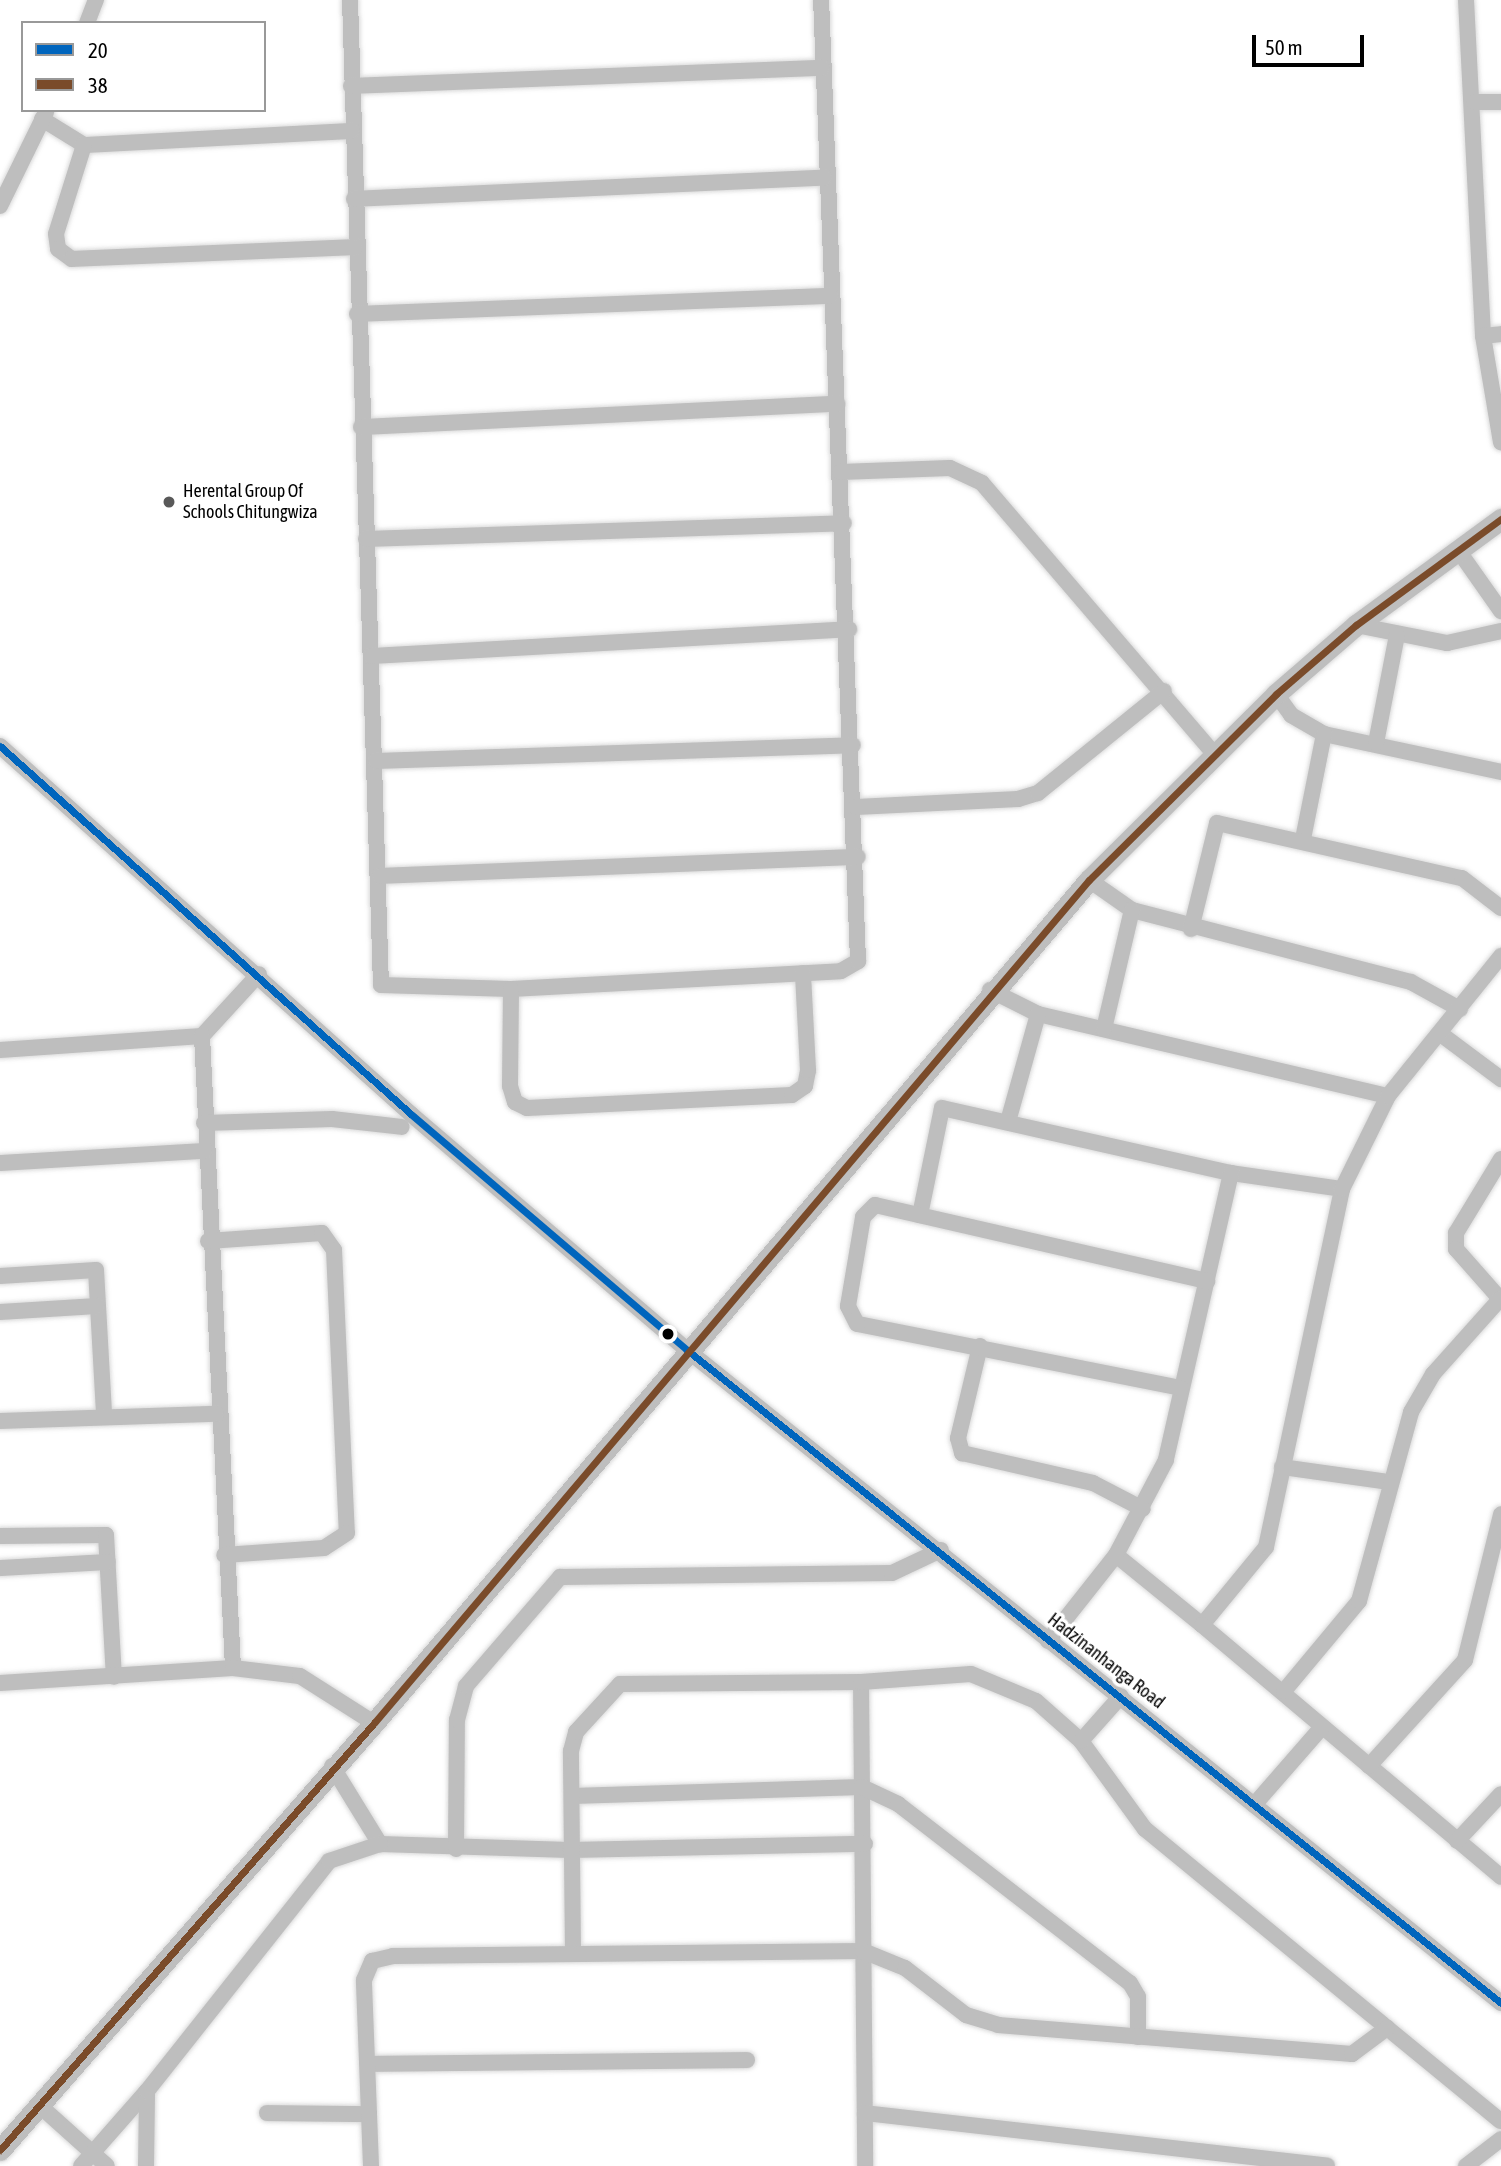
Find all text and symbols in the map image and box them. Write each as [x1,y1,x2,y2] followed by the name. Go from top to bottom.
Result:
[21,21,266,112] legend
[1256,21,1368,65] scale bar
[1265,35,1303,59] text: 50 m
[88,38,108,62] text: 20
[88,73,108,97] text: 38
[183,481,318,524] place label: Herental Group Of Schools Chitungwiza
[161,494,177,510] marker: Herental Group Of Schools Chitungwiza
[661,1327,675,1341] unlabelled marker
[1043,1609,1169,1713] street label: Hadzinanhanga Road

